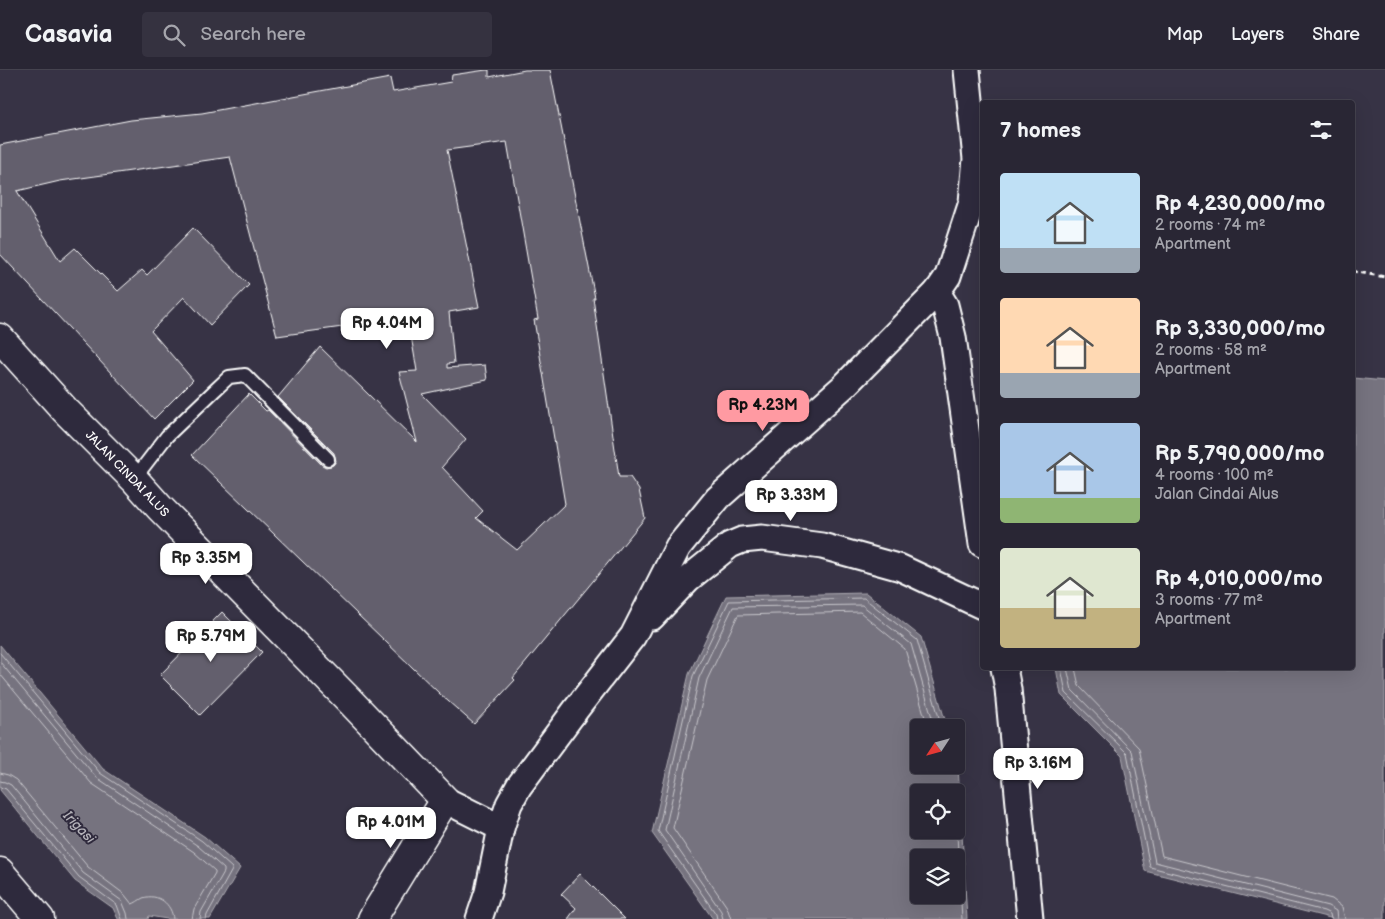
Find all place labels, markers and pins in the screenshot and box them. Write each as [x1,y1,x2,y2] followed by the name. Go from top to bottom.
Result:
[335,308,439,350] pin: Rp 4.04M
[711,390,815,432] pin: Rp 4.23M
[739,480,843,522] pin: Rp 3.33M
[154,542,258,585] pin: Rp 3.35M
[159,620,263,663] pin: Rp 5.79M
[986,748,1090,790] pin: Rp 3.16M
[339,806,443,849] pin: Rp 4.01M

